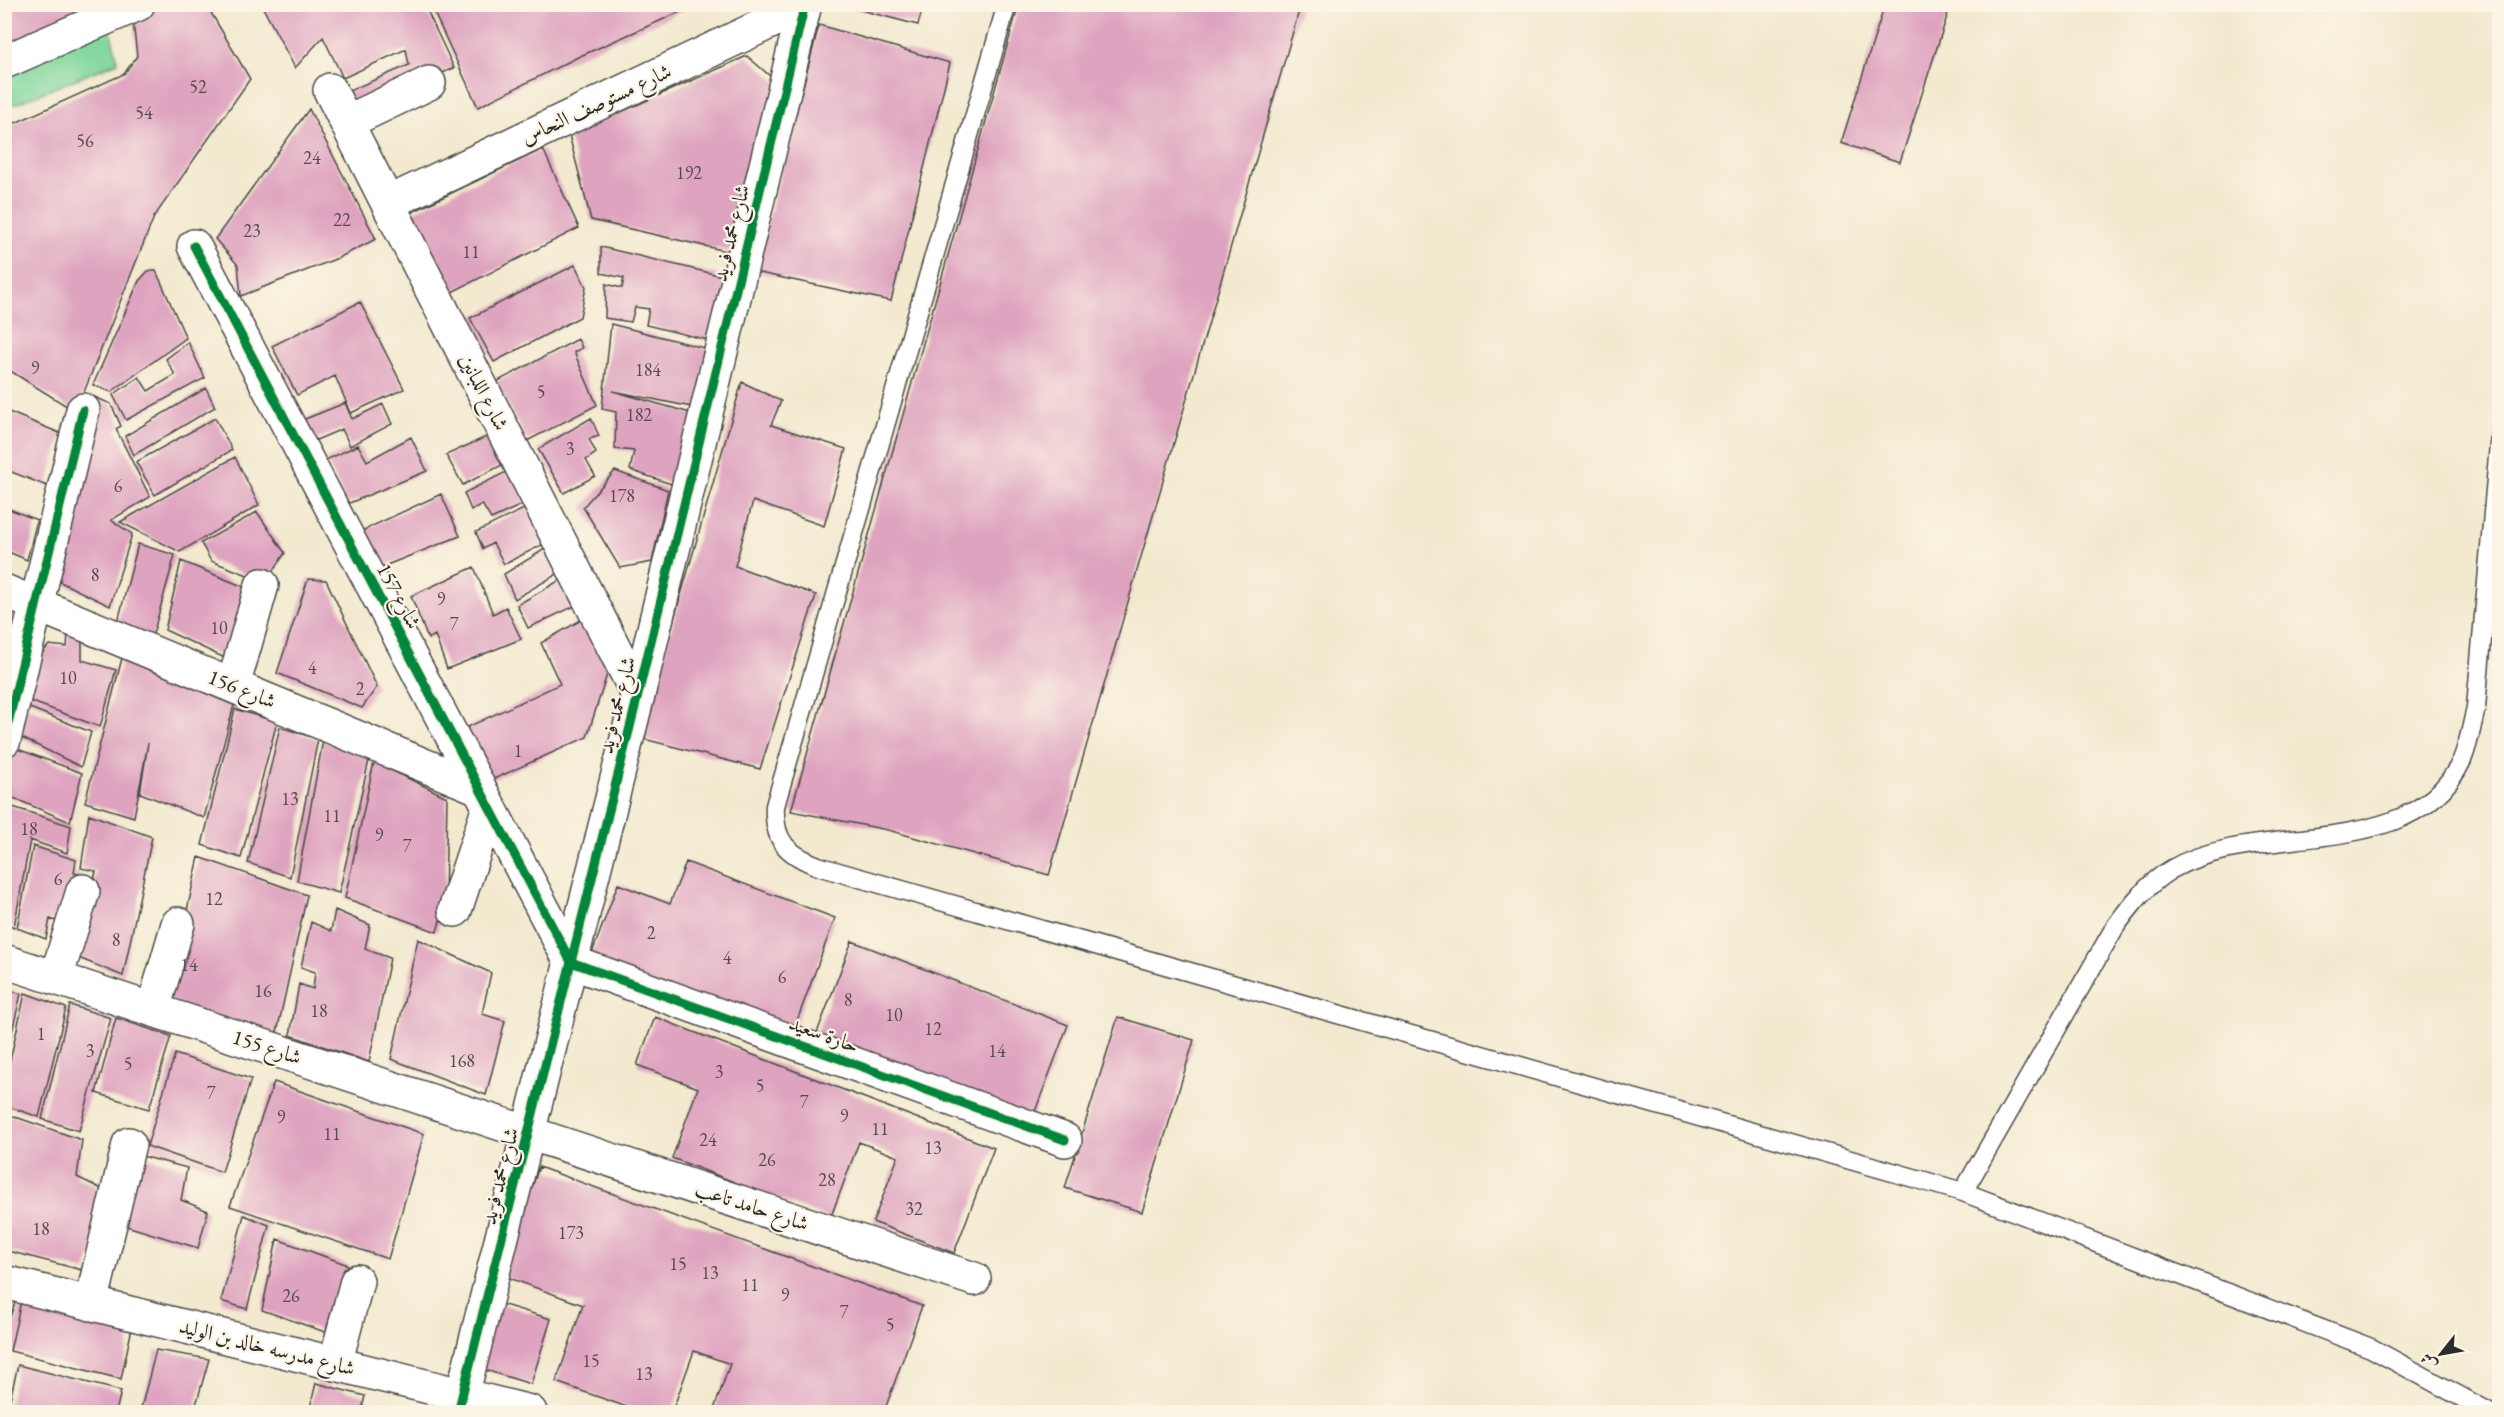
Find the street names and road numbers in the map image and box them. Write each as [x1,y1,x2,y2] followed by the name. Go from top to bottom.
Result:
[516,57,678,155] street label: شارع مستوصف النحاس
[705,182,760,285] street label: شارع محمد فريد
[449,349,515,437] street label: شارع اللبانين
[366,558,428,636] street label: شارع 157
[591,654,646,757] street label: شارع محمد فريد
[202,663,280,719] street label: شارع 156
[785,1008,863,1059] street label: حارة سعيد
[228,1023,305,1075] street label: شارع 155
[474,1125,529,1228] street label: شارع محمد فريد
[690,1174,812,1241] street label: شارع حامد تاعب
[175,1312,358,1386] street label: شارع مدرسه خالد بن الوليد

